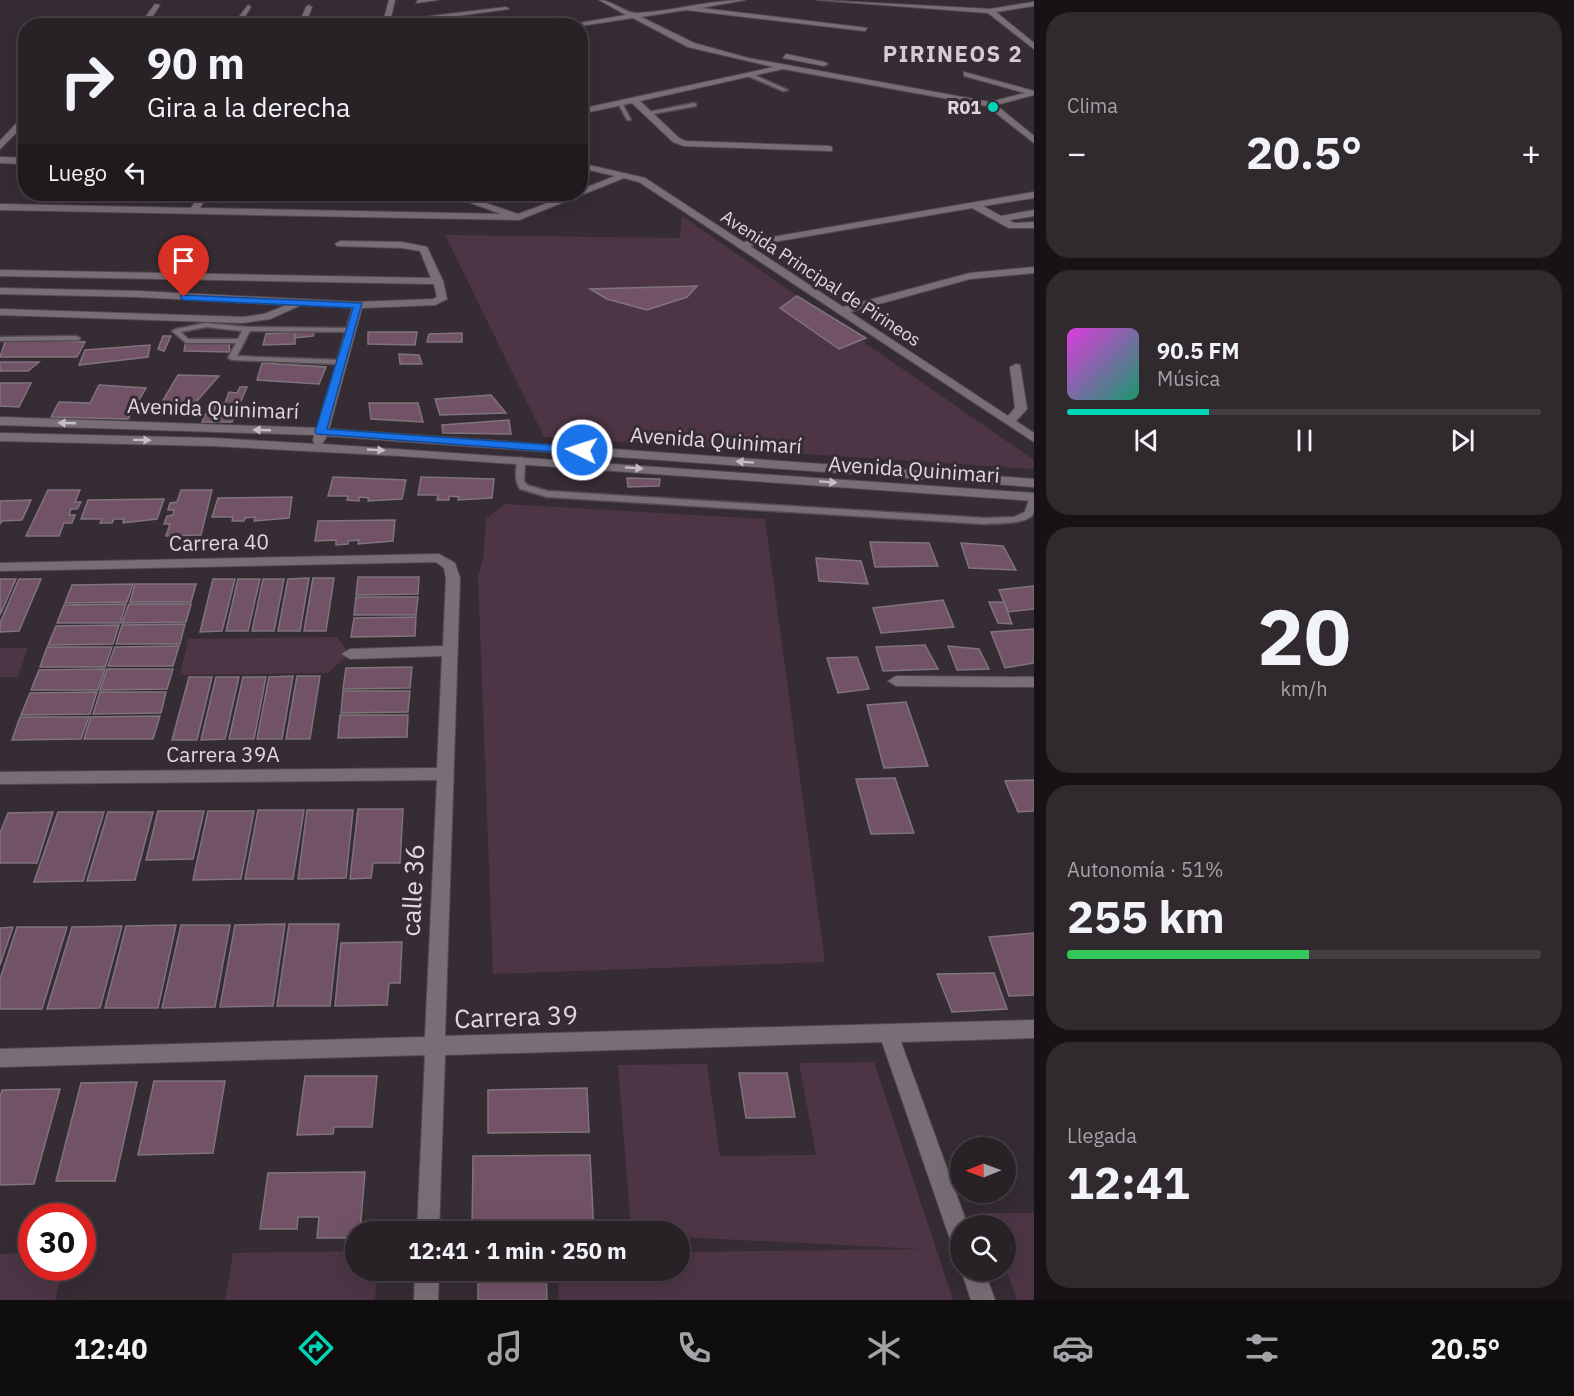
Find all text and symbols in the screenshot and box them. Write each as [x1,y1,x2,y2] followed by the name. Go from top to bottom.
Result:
[147,36,245,91] text: 90 m
[883,39,1023,68] district label: PIRINEOS 2
[48,42,126,120] icon: right
[147,89,350,124] text: Gira a la derecha
[1067,92,1118,119] text: Clima
[947,96,981,119] place label: R01
[986,100,1000,114] marker: R01
[1246,123,1362,181] text: 20.5°
[1067,131,1087,174] text: −
[1521,131,1541,174] text: +
[119,156,152,189] icon: left
[48,158,107,187] text: Luego
[717,205,925,351] street label: Avenida Principal de Pirineos
[158,235,209,297] pin
[167,244,200,277] icon: arrive
[1157,336,1240,365] text: 90.5 FM
[1157,365,1220,392] text: Música
[127,391,299,425] street label: Avenida Quinimarí
[58,418,77,428] one-way arrow
[550,418,614,482] position arrow
[629,420,803,460] street label: Avenida Quinimarí
[1130,424,1163,457] icon: previous
[1288,424,1321,457] icon: pause
[1446,424,1479,457] icon: next
[253,425,272,434] one-way arrow
[133,435,152,445] one-way arrow
[367,446,386,455] one-way arrow
[827,449,1001,489] street label: Avenida Quinimari
[736,457,755,467] one-way arrow
[624,464,643,473] one-way arrow
[819,478,838,487] one-way arrow
[169,527,269,557] street label: Carrera 40
[1257,585,1351,686] text: 20
[1280,675,1328,702] text: km/h
[166,740,280,768] street label: Carrera 39A
[393,843,431,937] street label: calle 36
[1067,856,1224,883] text: Autonomía · 51%
[1067,887,1225,945] text: 255 km
[453,997,579,1035] street label: Carrera 39
[1067,1122,1137,1149] text: Llegada
[950,1137,1016,1203] north arrow
[950,1137,1016,1281] map controls
[1067,1153,1190,1211] text: 12:41
[18,1203,96,1281] speed limit sign: 30
[950,1215,1016,1281] button: search
[408,1236,627,1265] text: 12:41 · 1 min · 250 m
[295,1327,337,1369] icon: directions
[484,1327,526,1369] icon: music
[673,1327,715,1369] icon: phone
[863,1327,905,1369] icon: climate
[1052,1327,1094,1369] icon: car
[1241,1327,1283,1369] icon: filters
[74,1331,147,1366] text: 12:40
[1431,1331,1500,1366] text: 20.5°

